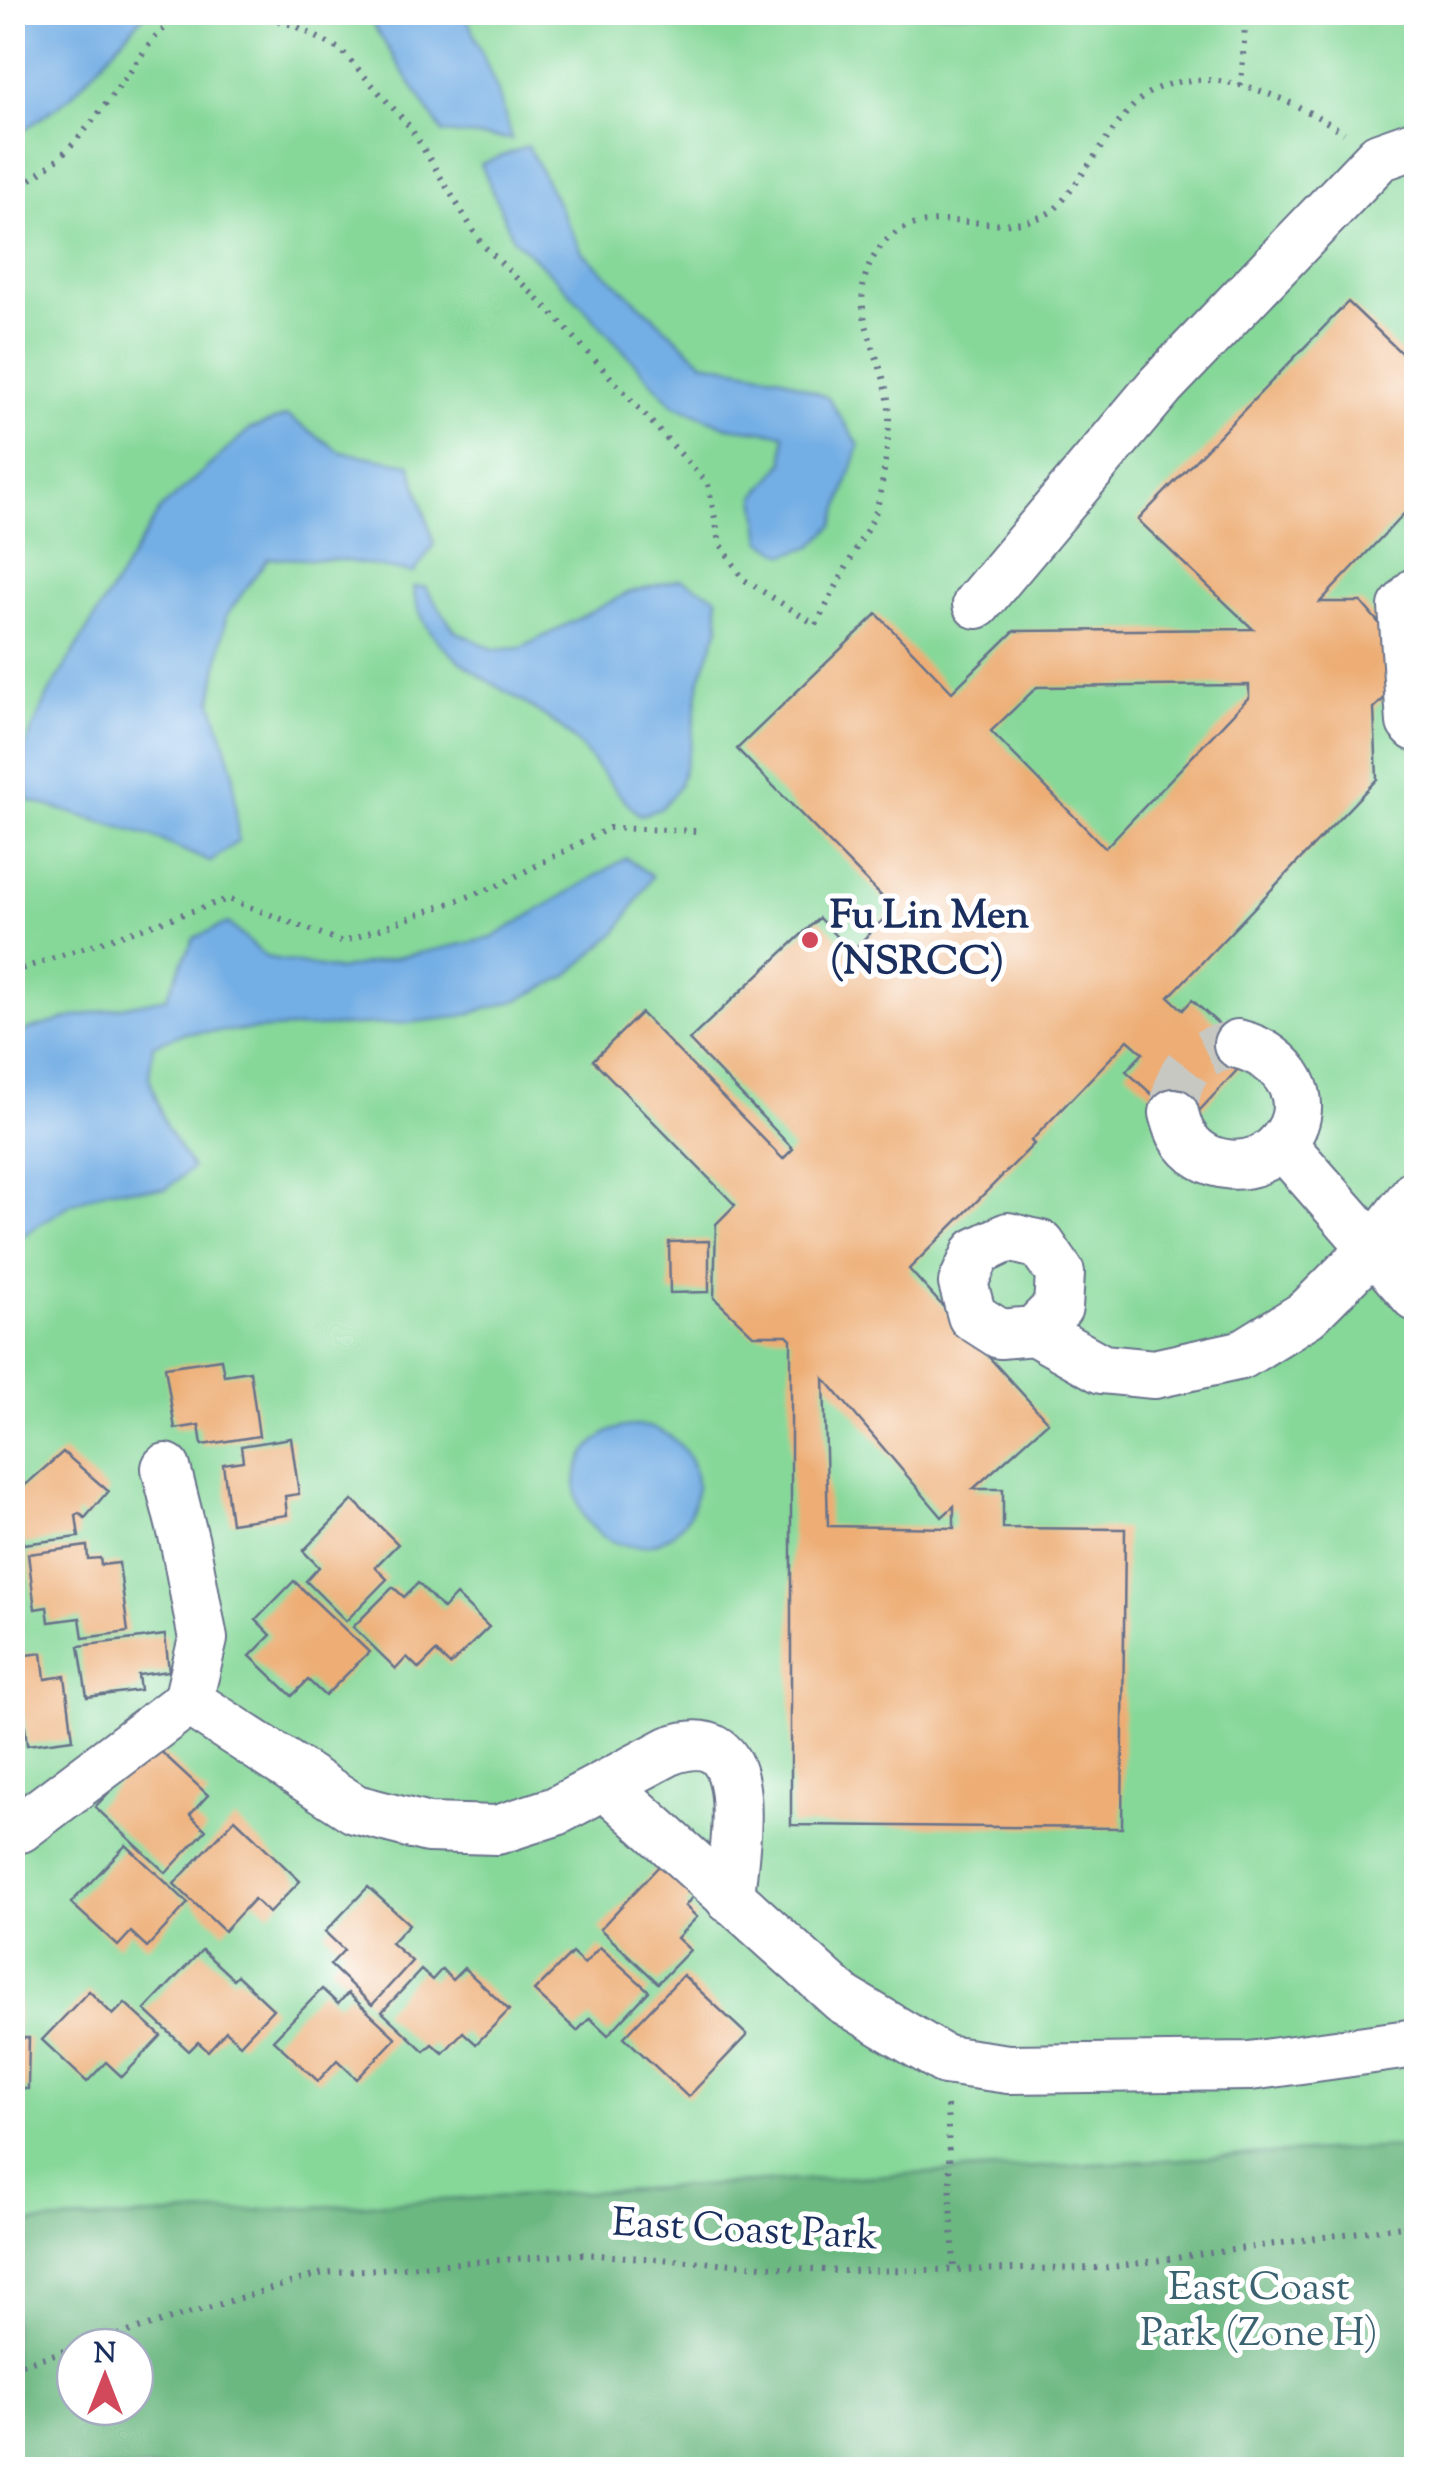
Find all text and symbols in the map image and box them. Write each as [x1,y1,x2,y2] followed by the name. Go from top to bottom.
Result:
[830,889,1030,992] place label: Fu Lin Men (NSRCC)
[799,929,821,951] marker: Fu Lin Men (NSRCC)
[611,2197,880,2267] street label: East Coast Park
[1140,2261,1378,2364] park label: East Coast Park (Zone H)
[55,2327,155,2427] north arrow
[94,2335,116,2375] text: N

